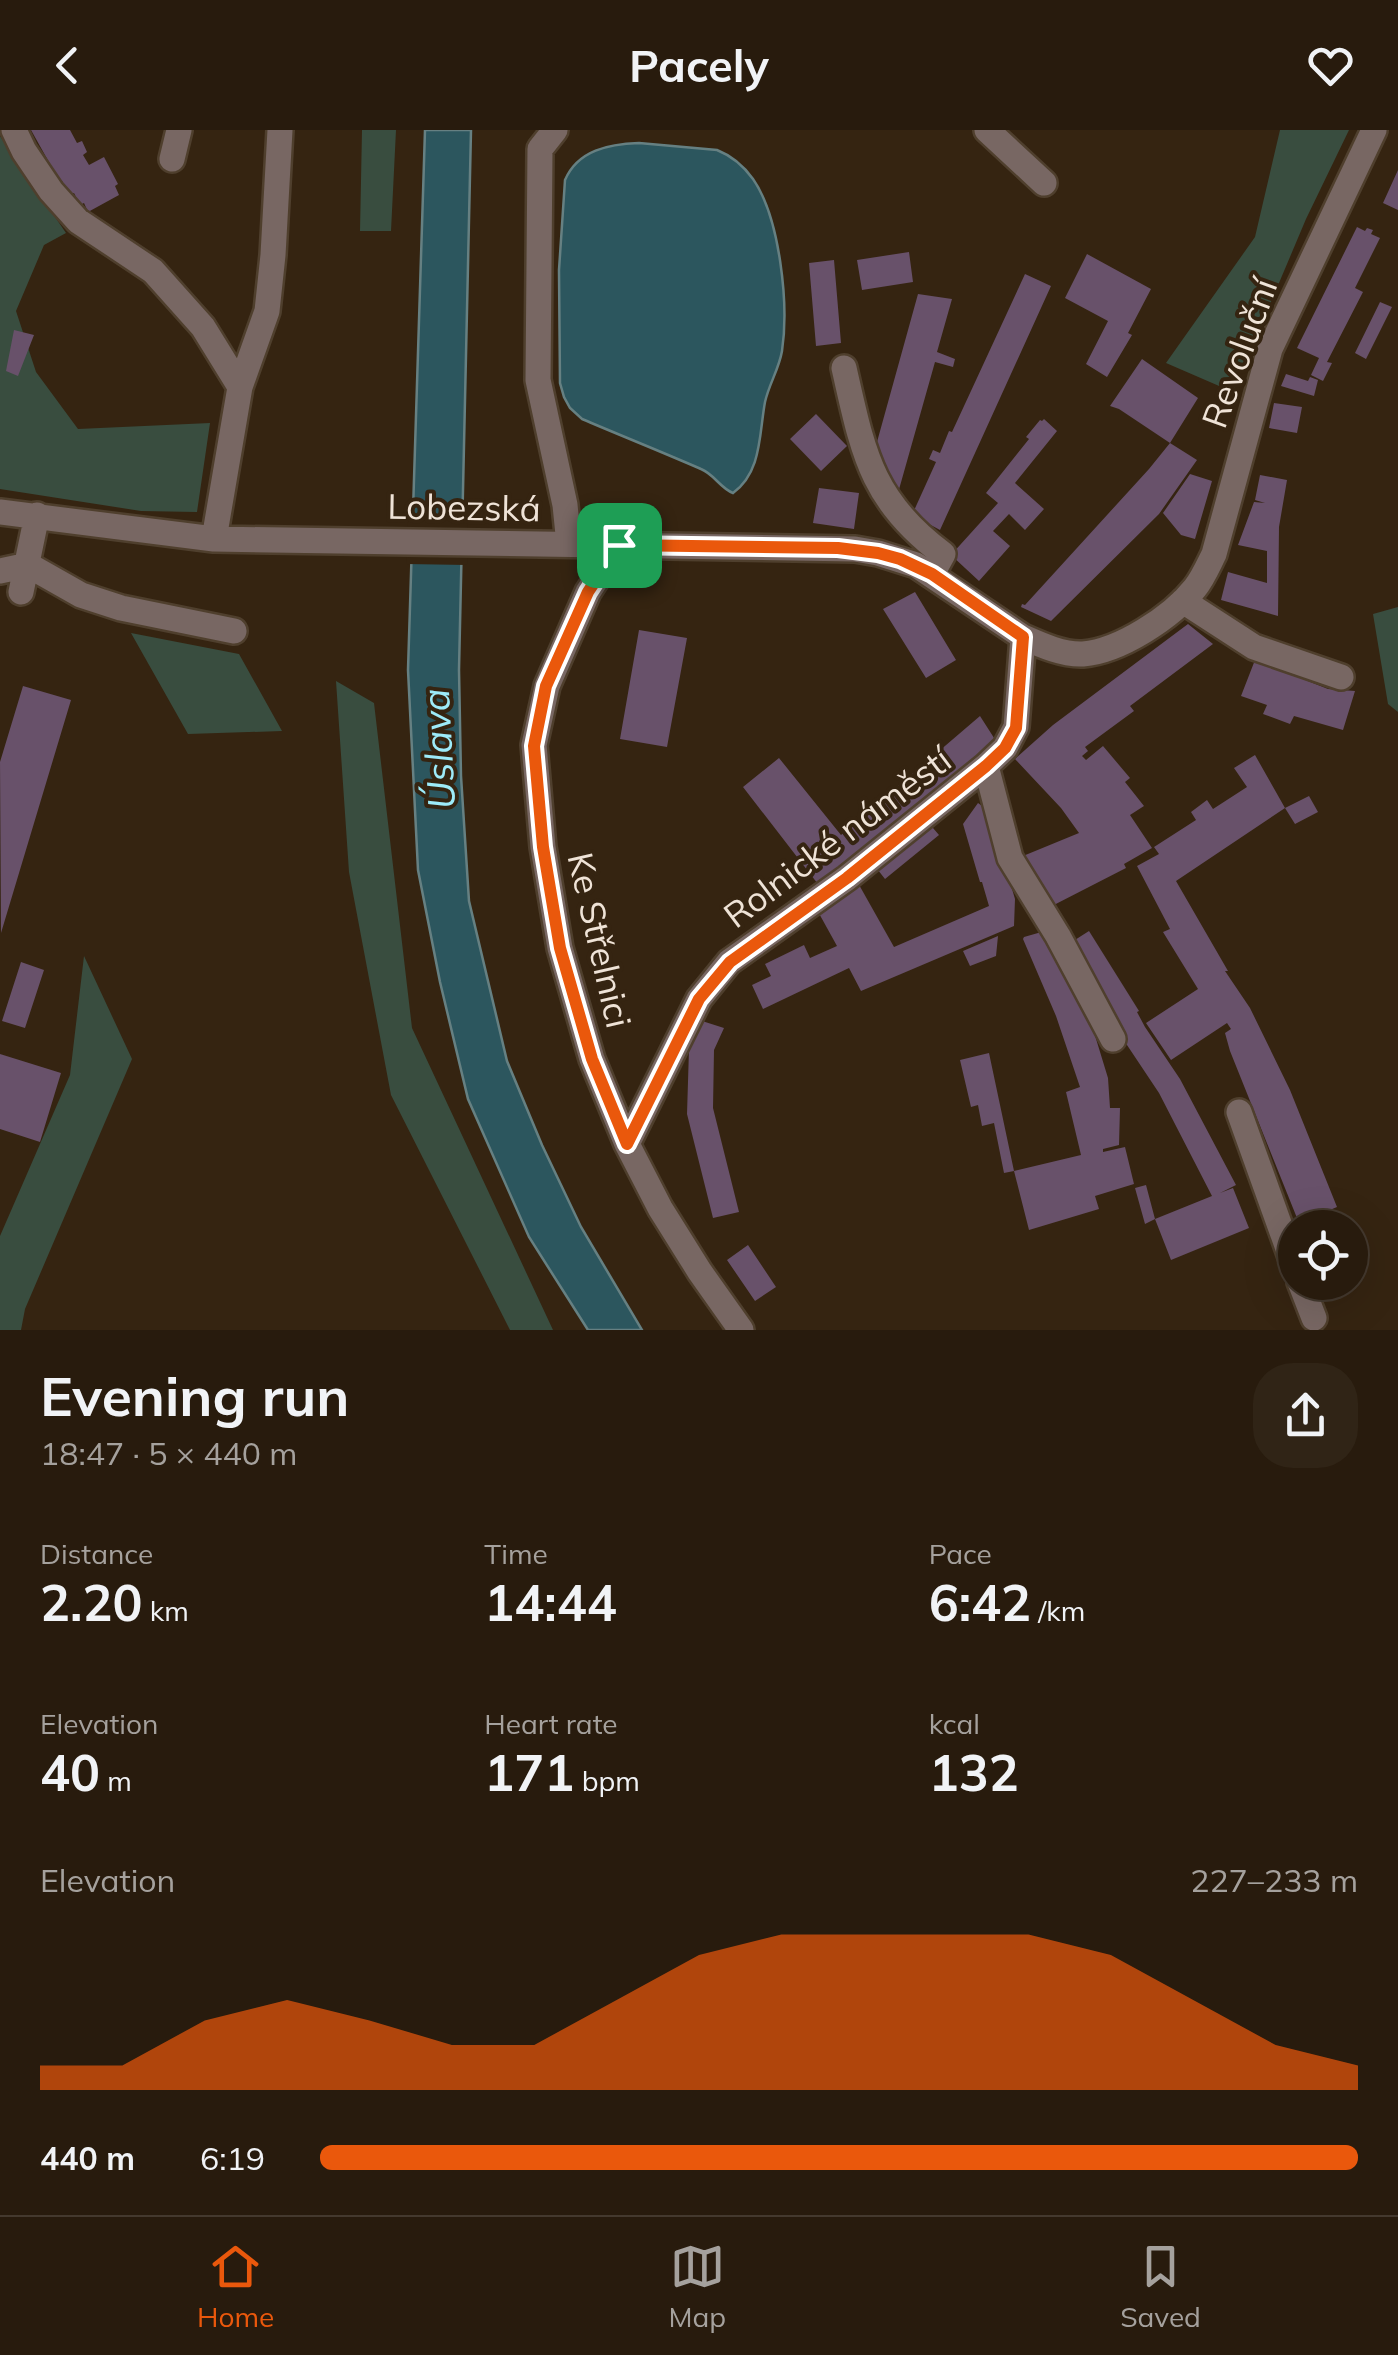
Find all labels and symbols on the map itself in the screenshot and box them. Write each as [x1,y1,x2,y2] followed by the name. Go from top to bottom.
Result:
[1192,271,1287,434] street label: Revoluční
[387,484,541,530] street label: Lobezská
[577,503,662,588] pin
[411,687,465,811] water label: Úslava
[715,736,961,937] street label: Rolnické náměstí
[559,848,641,1032] street label: Ke Střelnici

